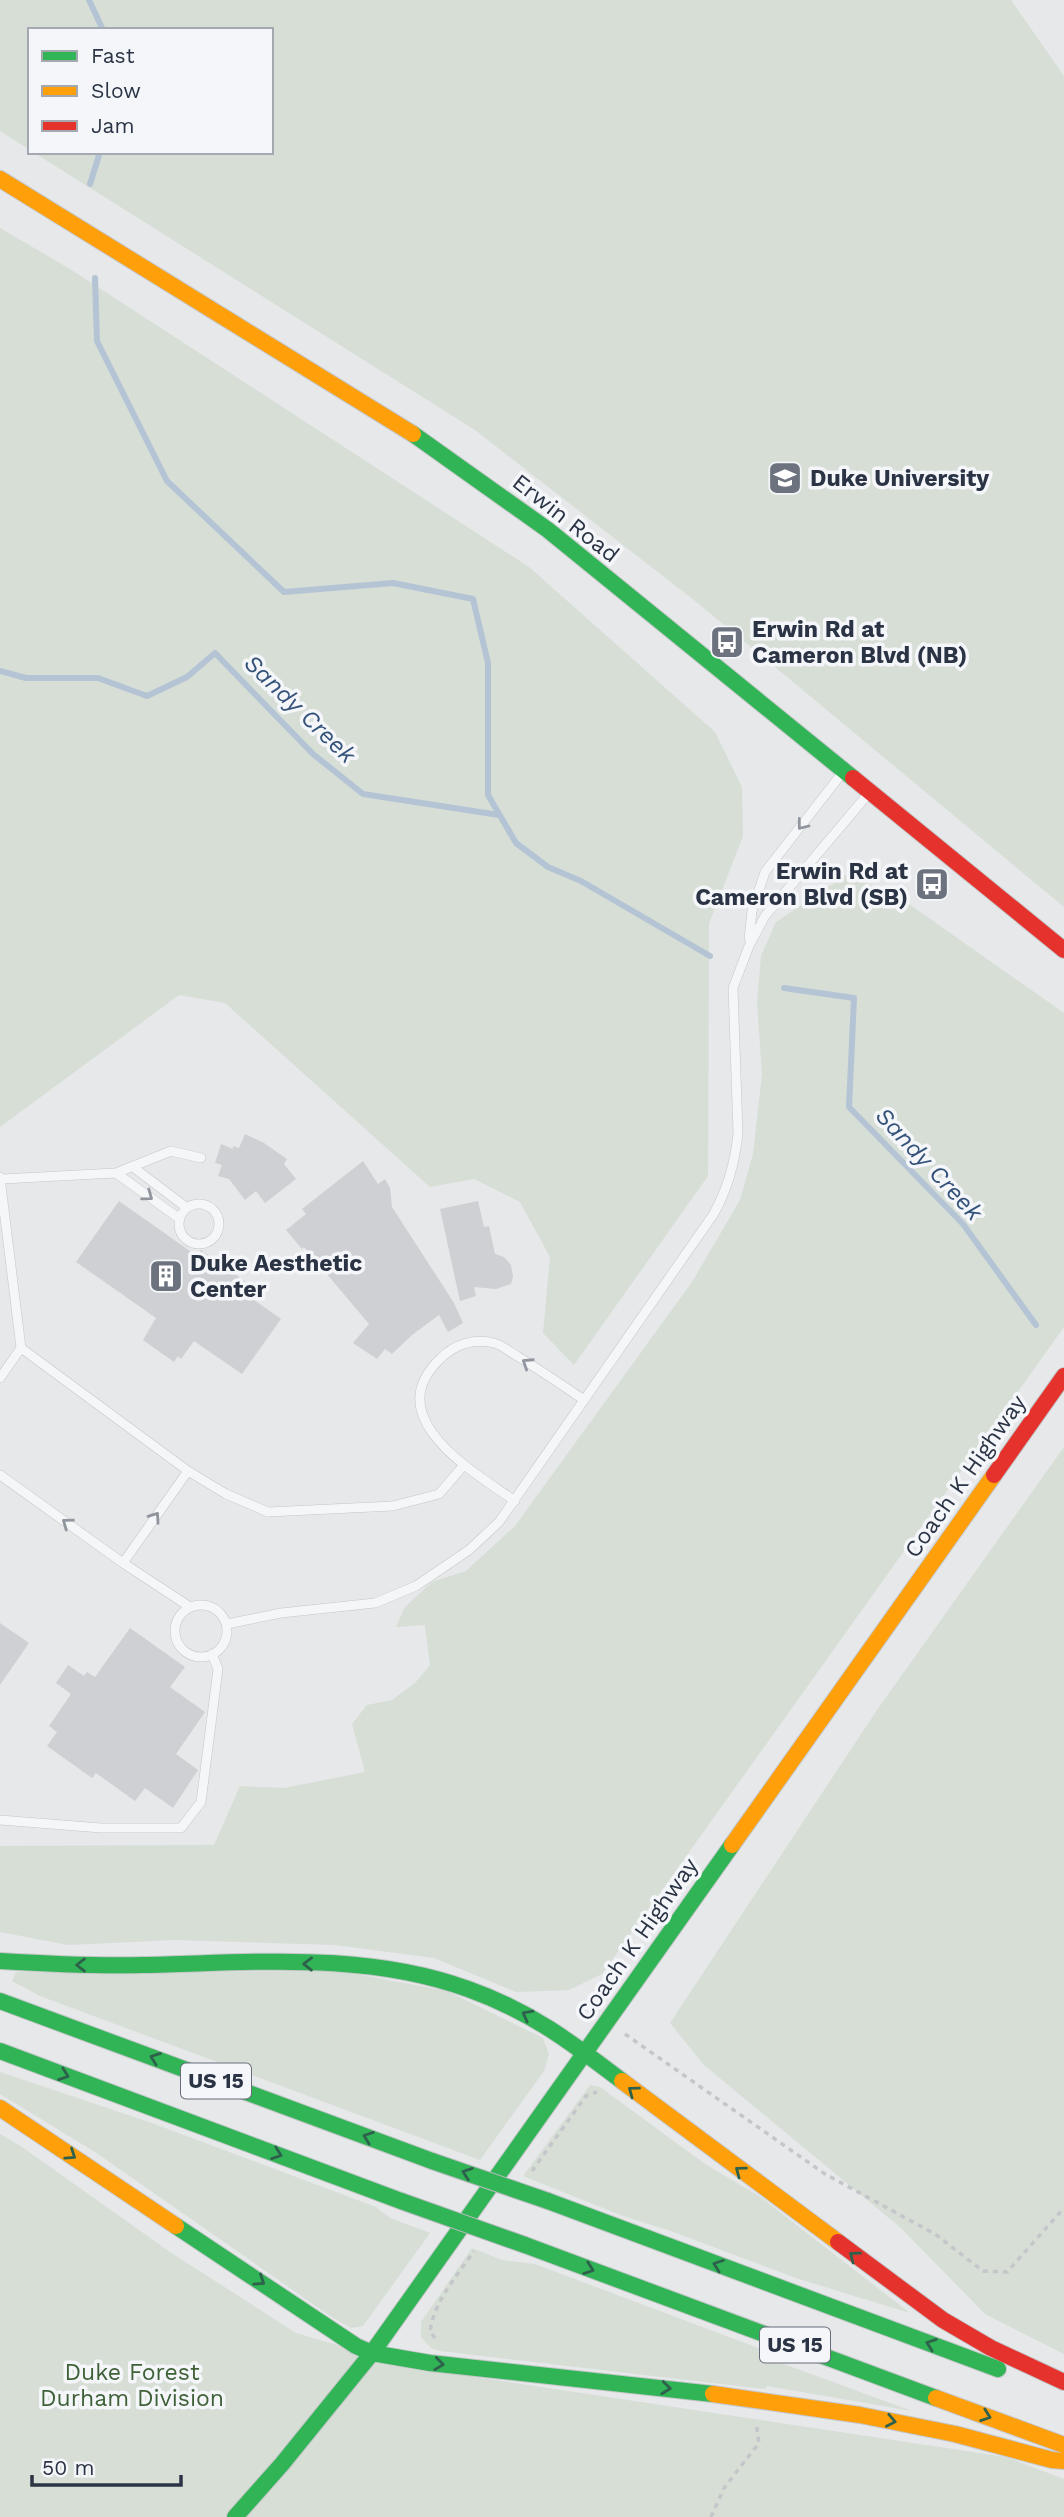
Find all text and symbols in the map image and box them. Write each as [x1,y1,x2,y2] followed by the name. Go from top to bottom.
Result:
[28,28,273,154] legend
[91,43,135,68] text: Fast
[91,78,141,103] text: Slow
[91,113,134,138] text: Jam
[766,459,804,497] school or university icon: Duke University
[810,465,989,492] place label: Duke University
[507,468,624,568] street label: Erwin Road
[752,616,967,669] place label: Erwin Rd at Cameron Blvd (NB)
[708,623,746,661] bus stop icon: Erwin Rd at Cameron Blvd (NB)
[238,649,362,770] water label: Sandy Creek
[798,817,811,830] one-way arrow
[695,858,908,911] place label: Erwin Rd at Cameron Blvd (SB)
[913,865,951,903] bus stop icon: Erwin Rd at Cameron Blvd (SB)
[870,1102,989,1227] water label: Sandy Creek
[140,1188,153,1200] one-way arrow
[190,1250,362,1303] place label: Duke Aesthetic Center
[147,1257,185,1295] building icon: Duke Aesthetic Center
[522,1358,535,1371] one-way arrow
[899,1390,1032,1563] street label: Coach K Highway
[147,1512,159,1525] one-way arrow
[62,1519,75,1531] one-way arrow
[571,1853,704,2026] street label: Coach K Highway
[302,1956,313,1972] one-way arrow
[75,1957,85,1973] one-way arrow
[522,2010,535,2023] one-way arrow
[150,2052,162,2066] one-way arrow
[181,2064,251,2098] road number: US 15
[57,2067,69,2081] one-way arrow
[629,2086,641,2099] one-way arrow
[363,2131,375,2145] one-way arrow
[271,2146,283,2160] one-way arrow
[63,2147,76,2160] one-way arrow
[461,2167,473,2181] one-way arrow
[735,2167,748,2179] one-way arrow
[850,2252,862,2264] one-way arrow
[712,2259,724,2273] one-way arrow
[583,2261,595,2275] one-way arrow
[252,2273,265,2286] one-way arrow
[760,2328,830,2362] road number: US 15
[926,2338,938,2352] one-way arrow
[434,2356,445,2371] one-way arrow
[40,2359,224,2412] park label: Duke Forest Durham Division
[660,2381,671,2396] one-way arrow
[980,2408,992,2422] one-way arrow
[885,2412,897,2427] one-way arrow
[32,2444,180,2488] scale bar
[42,2455,94,2480] text: 50 m

